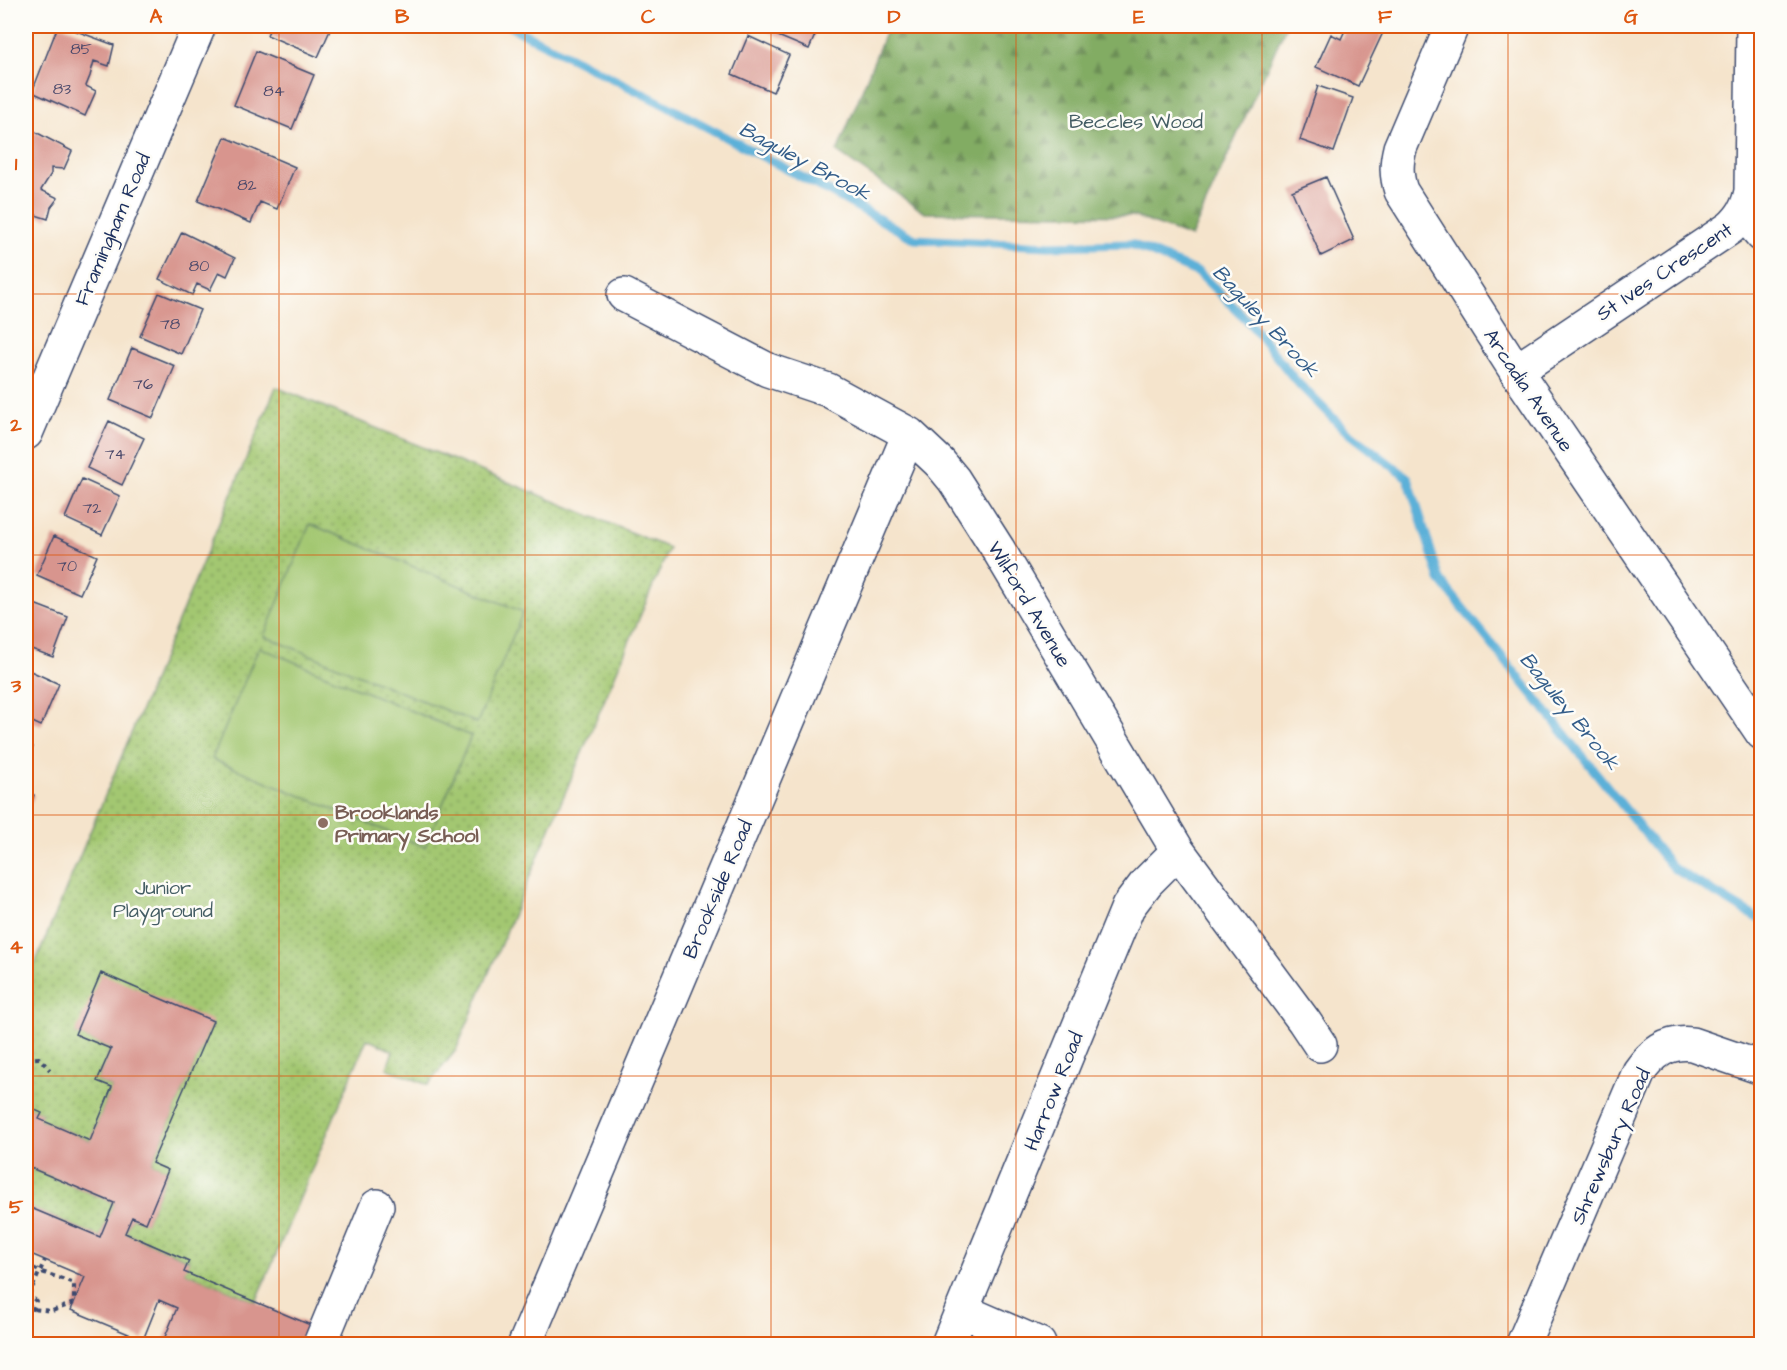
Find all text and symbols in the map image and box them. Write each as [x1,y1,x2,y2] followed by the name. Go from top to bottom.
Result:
[150,3,163,31] text: A
[395,3,410,31] text: B
[641,3,656,31] text: C
[888,3,901,31] text: D
[1133,3,1145,31] text: E
[1378,3,1393,31] text: F
[1624,3,1638,31] text: G
[70,38,93,60] house number: 85
[53,78,71,100] house number: 83
[263,80,285,102] house number: 84
[1069,108,1203,136] park label: Beccles Wood
[734,115,876,210] water label: Baguley Brook
[68,149,159,311] street label: Framingham Road
[15,150,18,178] text: 1
[237,174,257,196] house number: 82
[1591,216,1738,328] street label: St Ives Crescent
[189,255,209,277] house number: 80
[1205,259,1326,386] water label: Baguley Brook
[160,313,180,335] house number: 78
[1477,323,1580,458] street label: Arcadia Avenue
[133,373,153,395] house number: 76
[9,411,22,439] text: 2
[105,443,125,465] house number: 74
[83,497,102,519] house number: 72
[980,536,1078,673] street label: Wilford Avenue
[57,555,77,577] house number: 70
[1512,646,1627,778] water label: Baguley Brook
[10,672,22,700] text: 3
[335,799,479,851] place label: Brooklands Primary School
[316,816,330,830] marker: Brooklands Primary School
[676,816,760,963] street label: Brookside Road
[113,874,213,926] park label: Junior Playground
[9,933,23,961] text: 4
[1017,1028,1090,1155] street label: Harrow Road
[1564,1064,1659,1229] street label: Shrewsbury Road
[9,1193,24,1221] text: 5

